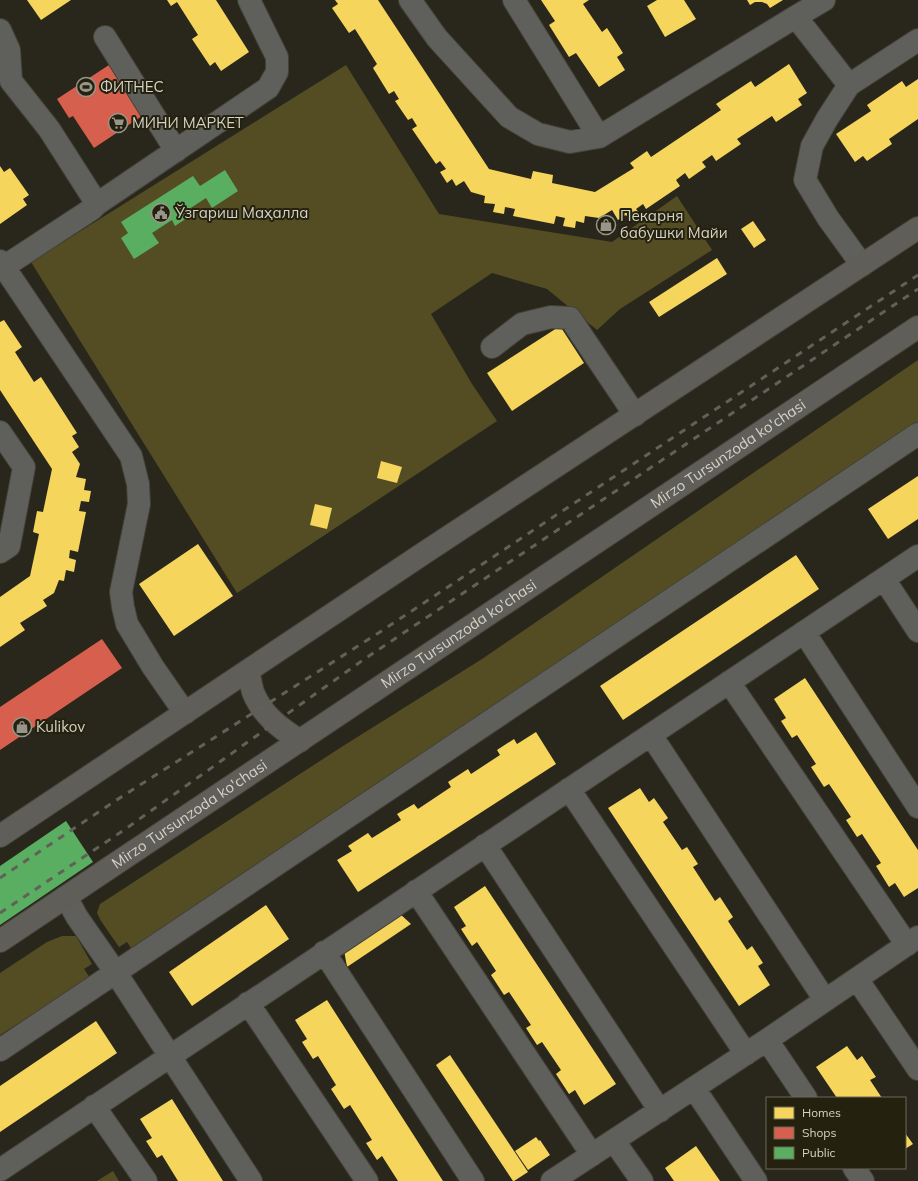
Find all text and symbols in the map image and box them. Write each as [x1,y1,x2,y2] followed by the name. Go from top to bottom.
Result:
[75,76,97,98] sports icon: ФИТНЕС
[100,77,164,96] place label: ФИТНЕС
[107,112,129,134] supermarket icon: МИНИ МАРКЕТ
[132,113,244,132] place label: МИНИ МАРКЕТ
[150,202,172,224] public building icon: Ўзгариш Маҳалла
[174,203,309,222] place label: Ўзгариш Маҳалла
[620,206,728,242] place label: Пекарня бабушки Майи
[595,214,617,236] shop icon: Пекарня бабушки Майи
[647,395,809,512] street label: Mirzo Tursunzoda ko'chasi
[377,575,540,692] street label: Mirzo Tursunzoda ko'chasi
[11,716,33,738] shop icon: Kulikov
[36,717,85,736] place label: Kulikov
[108,755,271,873] street label: Mirzo Tursunzoda ko'chasi
[766,1097,906,1169] legend
[802,1105,841,1120] text: Homes
[802,1125,837,1140] text: Shops
[802,1145,836,1160] text: Public

